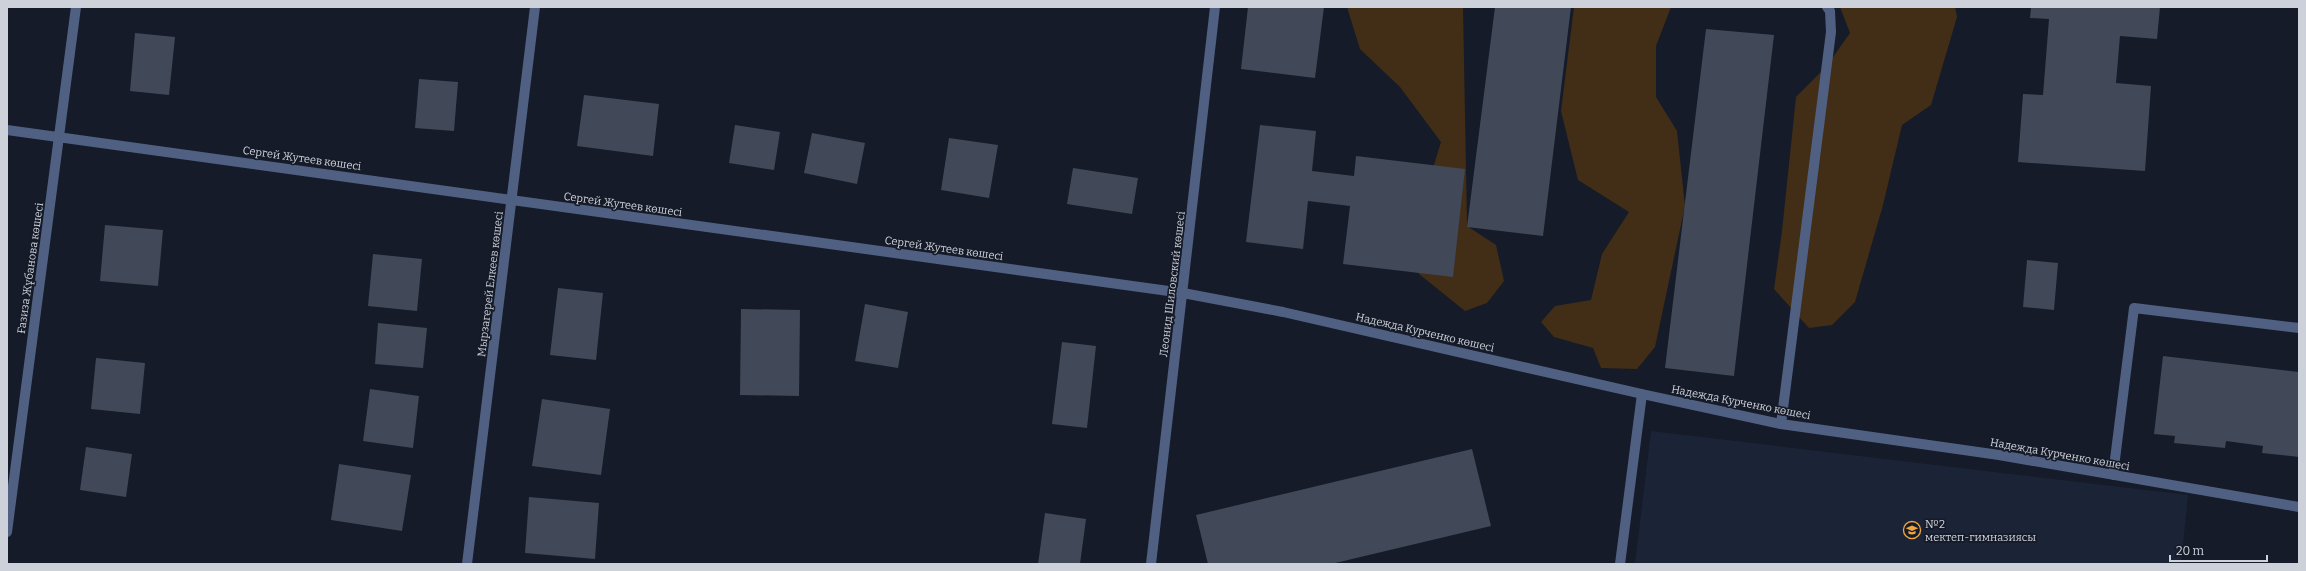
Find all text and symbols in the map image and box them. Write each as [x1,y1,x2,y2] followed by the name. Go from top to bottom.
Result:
[242,144,363,173] street label: Сергей Жутеев көшесі
[563,190,684,219] street label: Сергей Жутеев көшесі
[15,201,46,334] street label: Ғазиза Жұбанова көшесі
[475,210,506,358] street label: Мырзагерей Елкеев көшесі
[1157,210,1188,358] street label: Леонид Шиловский көшесі
[884,234,1005,263] street label: Сергей Жутеев көшесі
[1354,310,1496,355] street label: Надежда Курченко көшесі
[1670,383,1812,423] street label: Надежда Курченко көшесі
[1989,436,2132,473] street label: Надежда Курченко көшесі
[1925,518,2036,544] place label: №2 мектеп-гимназиясы
[1902,520,1922,540] school or university icon: №2 мектеп-гимназиясы
[2170,537,2267,563] scale bar
[2176,544,2205,558] text: 20 m

